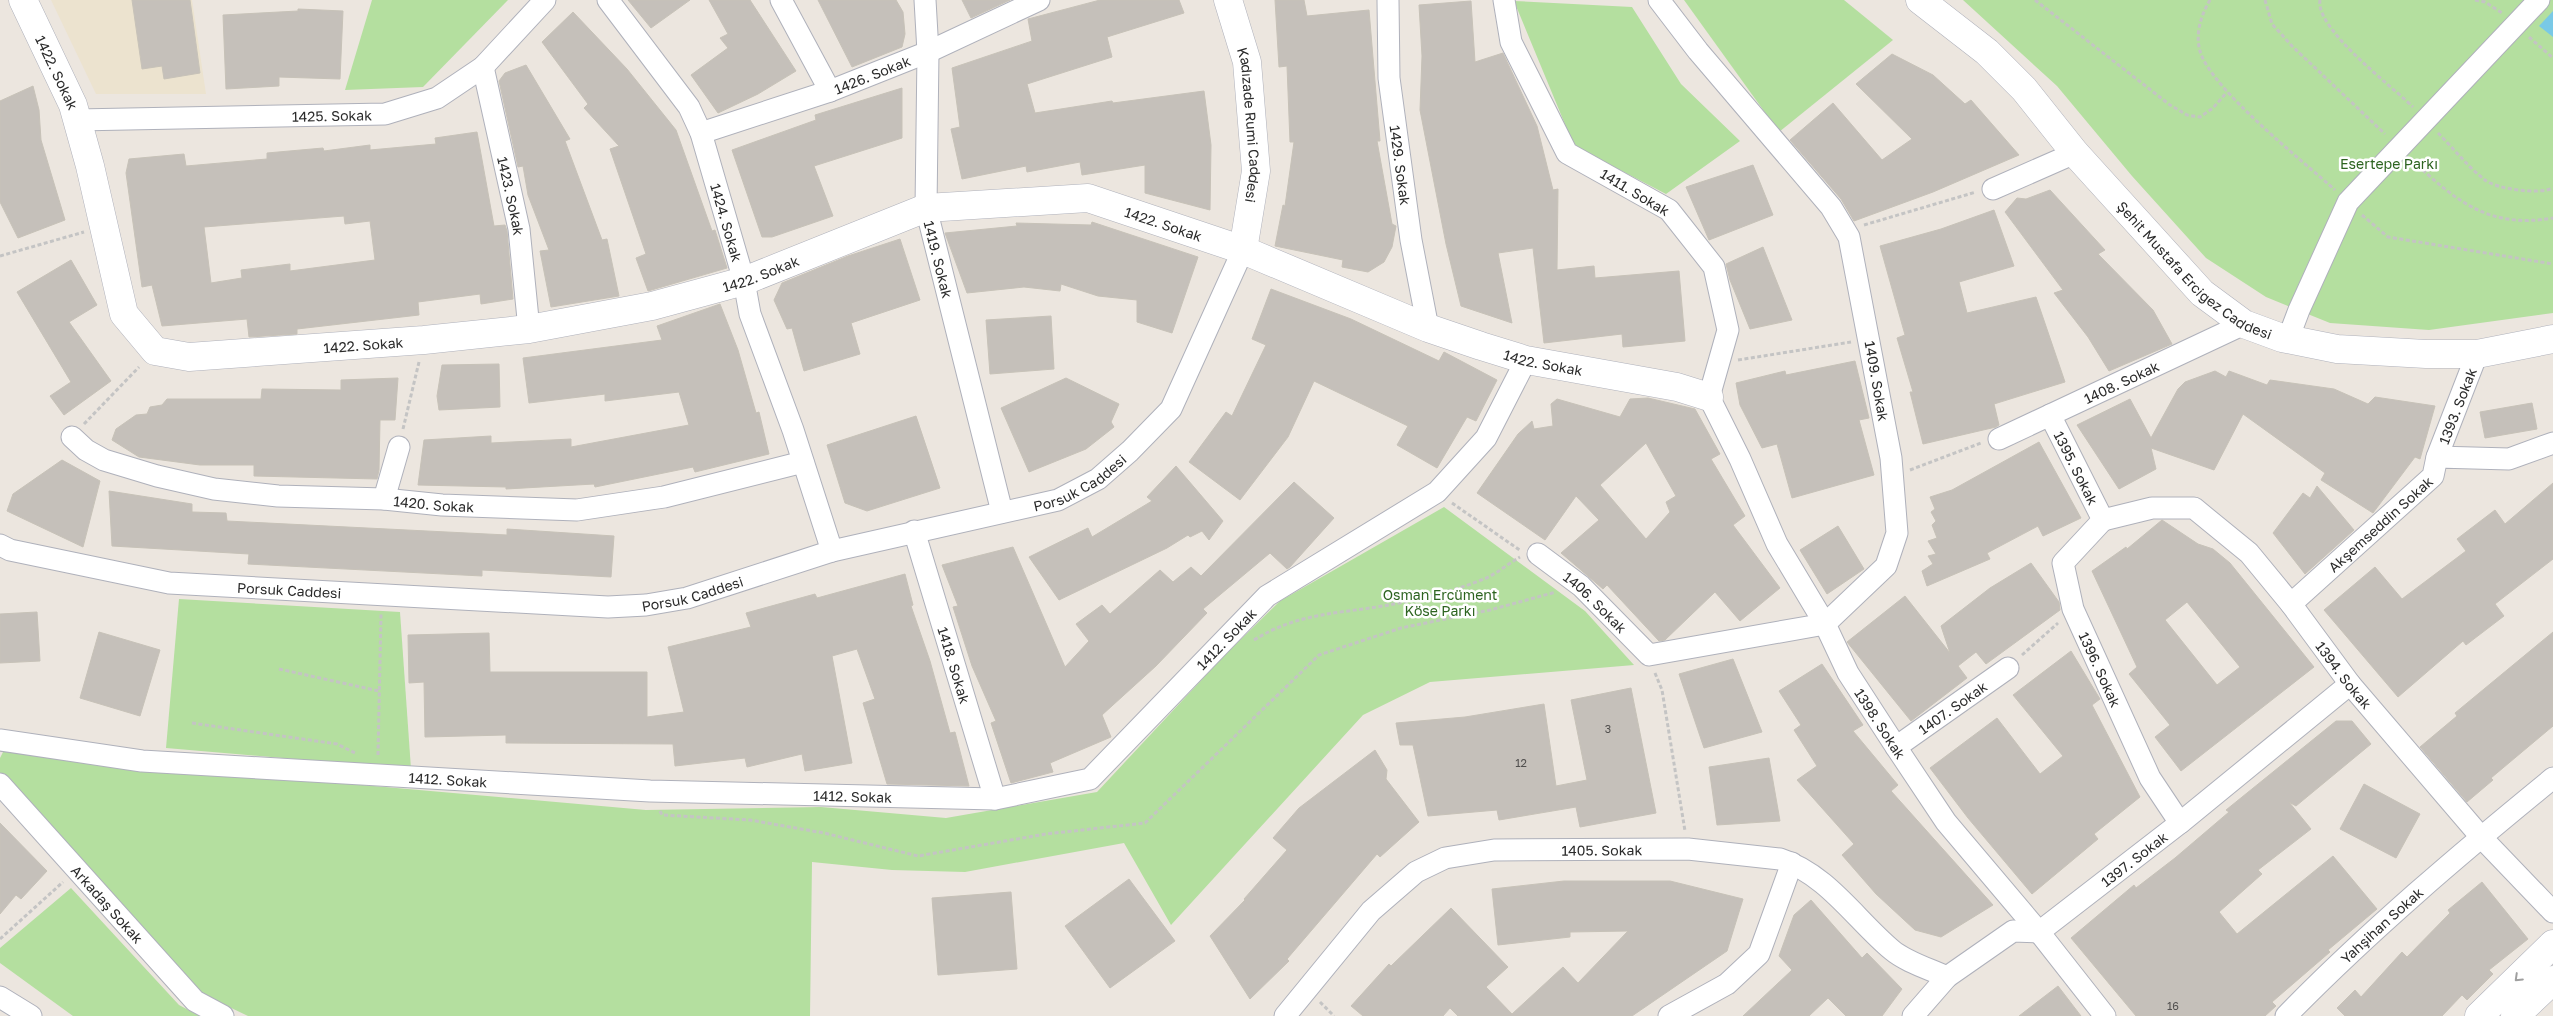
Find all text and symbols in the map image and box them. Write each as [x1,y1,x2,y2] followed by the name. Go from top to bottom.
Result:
[32,32,82,112] street label: 1422. Sokak
[1234,45,1265,204] street label: Kadızade Rumi Caddesi
[832,51,913,97] street label: 1426. Sokak
[292,106,372,124] street label: 1425. Sokak
[1387,124,1415,206] street label: 1429. Sokak
[495,155,528,236] street label: 1423. Sokak
[2340,155,2438,172] park label: Esertepe Parkı
[1597,165,1673,219] street label: 1411. Sokak
[708,181,746,264] street label: 1424. Sokak
[2114,197,2274,342] street label: Şehit Mustafa Ercigez Caddesi
[1123,203,1204,244] street label: 1422. Sokak
[921,219,957,300] street label: 1419. Sokak
[720,251,801,295] street label: 1422. Sokak
[323,333,404,356] street label: 1422. Sokak
[1862,340,1892,423] street label: 1409. Sokak
[1502,345,1584,378] street label: 1422. Sokak
[2081,357,2162,407] street label: 1408. Sokak
[2434,365,2479,446] street label: 1393. Sokak
[2051,428,2102,507] street label: 1395. Sokak
[1032,450,1129,514] street label: Porsuk Caddesi
[2324,472,2436,575] street label: Akşemseddin Sokak
[393,492,475,515] street label: 1420. Sokak
[1561,568,1631,636] street label: 1406. Sokak
[640,572,745,614] street label: Porsuk Caddesi
[237,578,342,601] street label: Porsuk Caddesi
[1383,586,1497,619] park label: Osman Ercüment Köse Parkı
[1192,604,1259,673] street label: 1412. Sokak
[935,625,974,706] street label: 1418. Sokak
[2076,629,2125,710] street label: 1396. Sokak
[2313,638,2376,712] street label: 1394. Sokak
[1915,677,1990,737] street label: 1407. Sokak
[1852,685,1910,762] street label: 1398. Sokak
[1605,722,1611,735] house number: 3
[1515,756,1527,769] house number: 12
[408,768,488,790] street label: 1412. Sokak
[813,786,892,805] street label: 1412. Sokak
[2097,828,2171,890] street label: 1397. Sokak
[1561,841,1642,858] street label: 1405. Sokak
[68,861,147,946] street label: Arkadaş Sokak
[2337,883,2426,967] street label: Yahşihan Sokak
[2515,972,2524,981] one-way arrow
[2167,999,2179,1012] house number: 16

